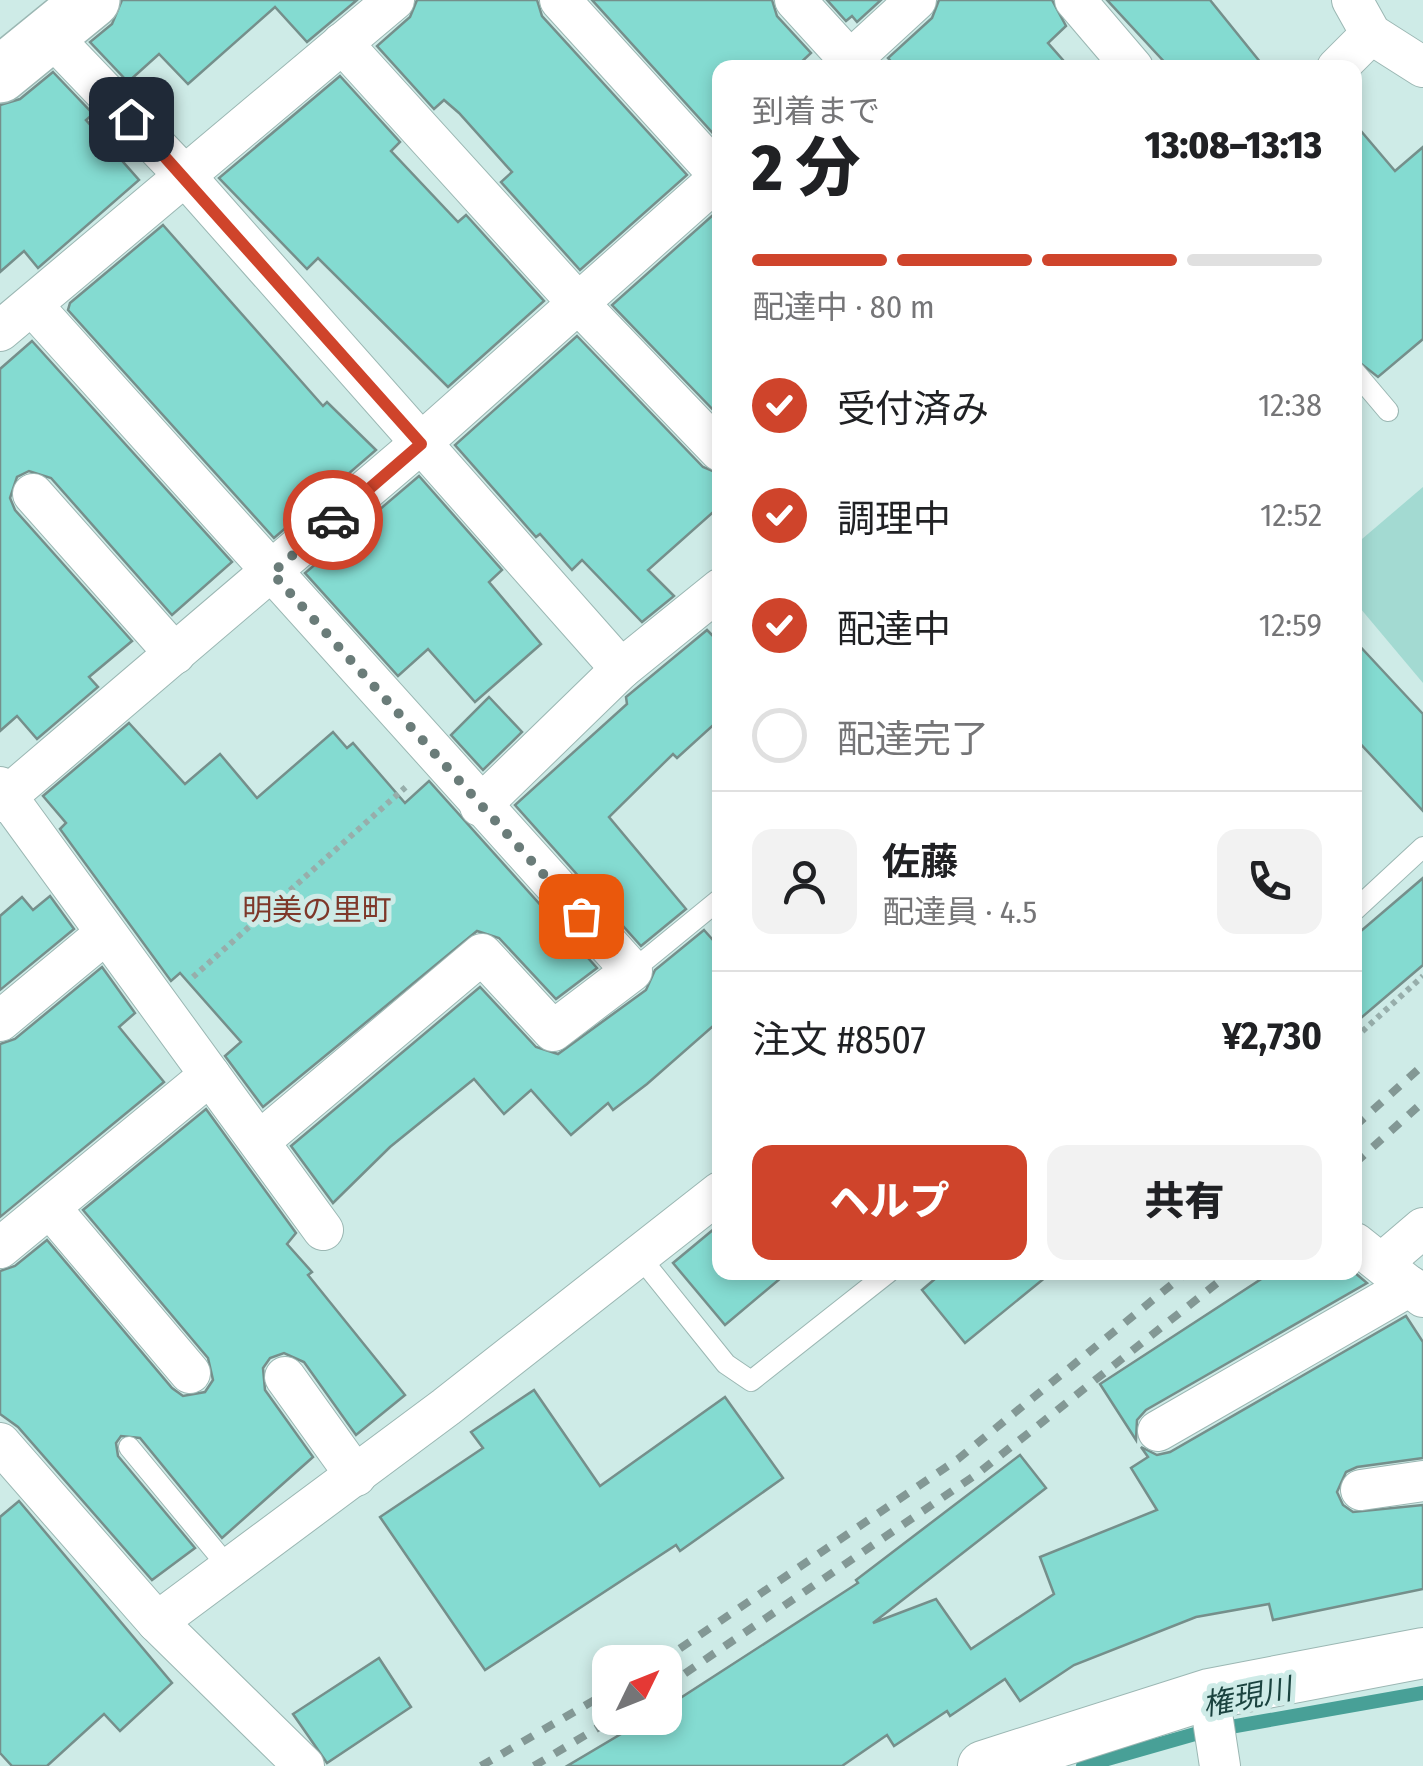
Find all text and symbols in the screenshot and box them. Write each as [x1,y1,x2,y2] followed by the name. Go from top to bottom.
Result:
[89,77,174,162] pin
[104,92,159,147] icon: home
[752,92,880,130] text: 到着まで
[1145,122,1322,168] text: 13:08–13:13
[752,129,861,207] text: 2 分
[752,288,935,326] text: 配達中 · 80 m
[752,378,807,433] icon: check
[837,386,989,432] text: 受付済み
[1258,386,1322,424] text: 12:38
[283,470,383,570] courier
[752,488,807,543] icon: check
[306,493,361,548] icon: car
[837,496,951,542] text: 調理中
[1260,496,1322,534] text: 12:52
[752,598,807,653] icon: check
[837,606,951,652] text: 配達中
[1259,606,1322,644] text: 12:59
[837,716,989,762] text: 配達完了
[752,829,857,934] button: person
[1217,829,1322,934] button: phone
[882,839,958,885] text: 佐藤
[539,874,624,959] pin
[554,889,609,944] icon: bag
[242,892,392,928] district label: 明美の里町
[882,893,1037,931] text: 配達員 · 4.5
[1222,1013,1322,1059] text: ¥2,730
[752,1017,926,1063] text: 注文 #8507
[752,1145,1027,1260] button: ヘルプ
[1047,1145,1322,1260] button: 共有
[592,1645,682,1735] north arrow
[592,1645,682,1735] map controls
[1199,1670,1298,1723] water label: 権現川

